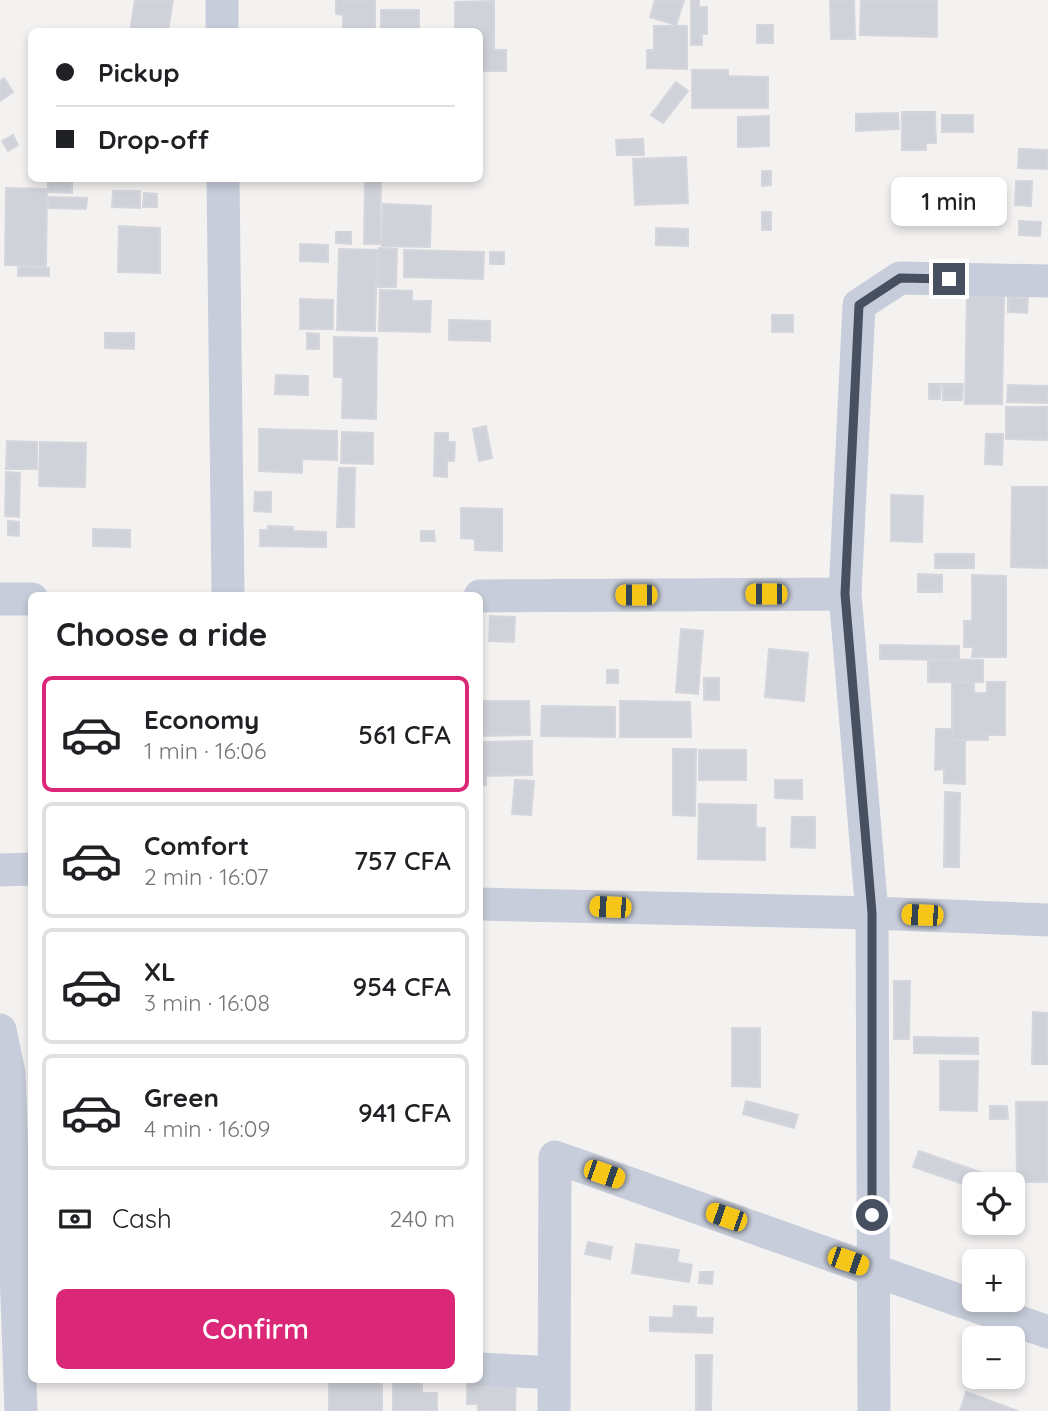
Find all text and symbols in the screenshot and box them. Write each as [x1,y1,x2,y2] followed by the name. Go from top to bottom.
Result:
[98,56,180,89] text: Pickup
[98,123,209,156] text: Drop-off
[891,177,1007,226] callout: 1 min
[921,187,977,216] text: 1 min
[933,263,965,295] route end
[746,584,788,605] car
[616,585,658,606] car
[56,614,268,654] text: Choose a ride
[60,703,123,766] icon: car
[144,703,259,736] text: Economy
[358,718,451,751] text: 561 CFA
[144,736,266,765] text: 1 min · 16:06
[60,829,123,892] icon: car
[144,829,249,862] text: Comfort
[354,844,451,877] text: 757 CFA
[144,862,269,891] text: 2 min · 16:07
[589,896,632,918] car
[901,904,944,926] car
[60,955,123,1018] icon: car
[144,955,176,988] text: XL
[353,970,451,1003] text: 954 CFA
[144,988,270,1017] text: 3 min · 16:08
[60,1081,123,1144] icon: car
[144,1081,219,1114] text: Green
[358,1096,451,1129] text: 941 CFA
[144,1114,270,1143] text: 4 min · 16:09
[581,1157,628,1191] car
[962,1172,1025,1389] map controls
[962,1172,1025,1235] button: locate
[856,1199,888,1231] route start
[56,1200,94,1238] icon: cash
[703,1200,750,1234] car
[112,1202,172,1235] text: Cash
[390,1204,455,1233] text: 240 m
[825,1244,872,1278] car
[962,1249,1025,1312] button: +
[56,1289,455,1369] button: Confirm
[962,1326,1025,1389] button: −

